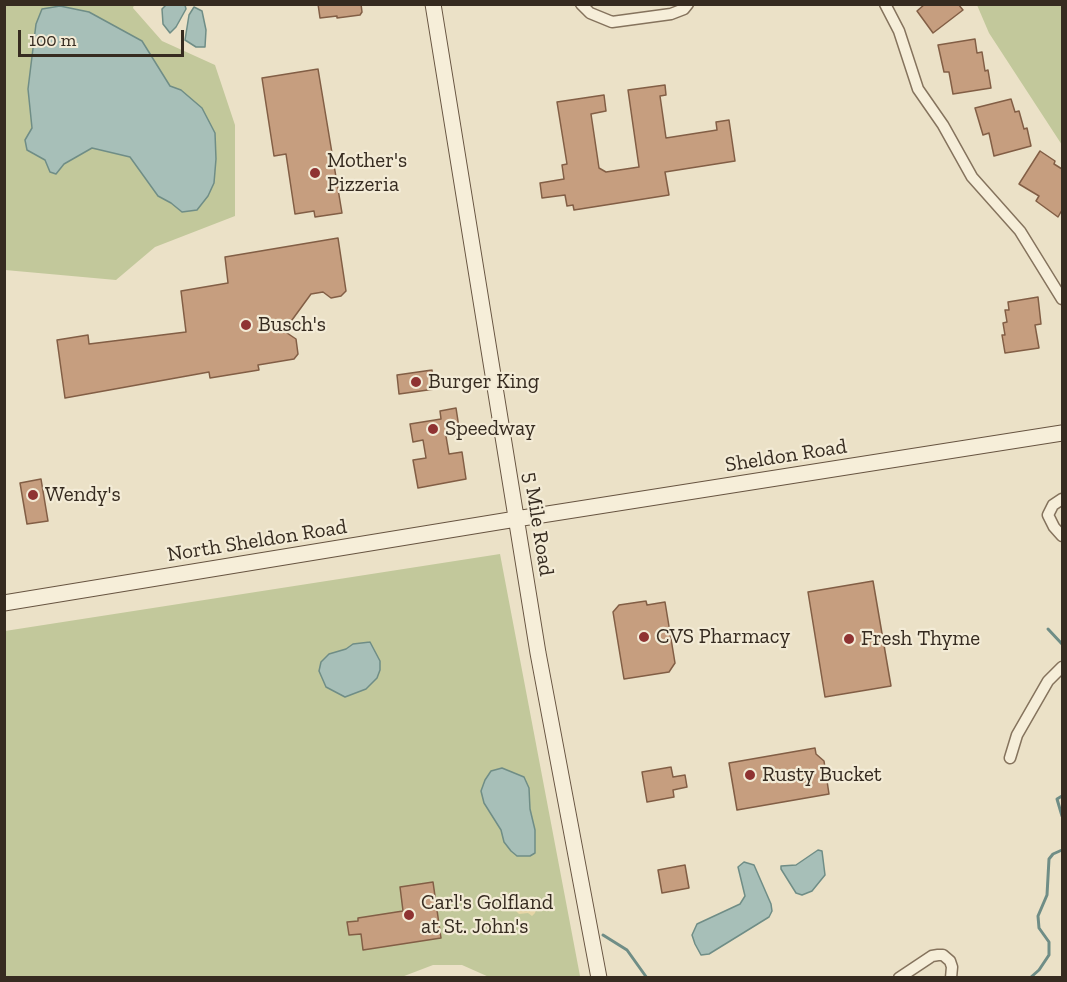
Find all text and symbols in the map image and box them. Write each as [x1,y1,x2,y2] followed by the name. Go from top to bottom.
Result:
[21,18,188,56] scale bar
[29,29,76,51] text: 100 m
[327,148,407,198] place label: Mother's Pizzeria
[308,166,322,180] marker: Mother's Pizzeria
[258,312,326,338] place label: Busch's
[239,318,253,332] marker: Busch's
[428,369,539,395] place label: Burger King
[409,375,423,389] marker: Burger King
[445,416,535,442] place label: Speedway
[426,422,440,436] marker: Speedway
[723,434,849,478] street label: Sheldon Road
[517,470,559,578] street label: 5 Mile Road
[45,482,121,508] place label: Wendy's
[26,488,40,502] marker: Wendy's
[165,514,349,568] street label: North Sheldon Road
[656,624,790,650] place label: CVS Pharmacy
[861,626,980,652] place label: Fresh Thyme
[637,630,651,644] marker: CVS Pharmacy
[842,632,856,646] marker: Fresh Thyme
[762,762,882,788] place label: Rusty Bucket
[743,768,757,782] marker: Rusty Bucket
[421,890,553,940] place label: Carl's Golfland at St. John's
[402,908,416,922] marker: Carl's Golfland at St. John's

